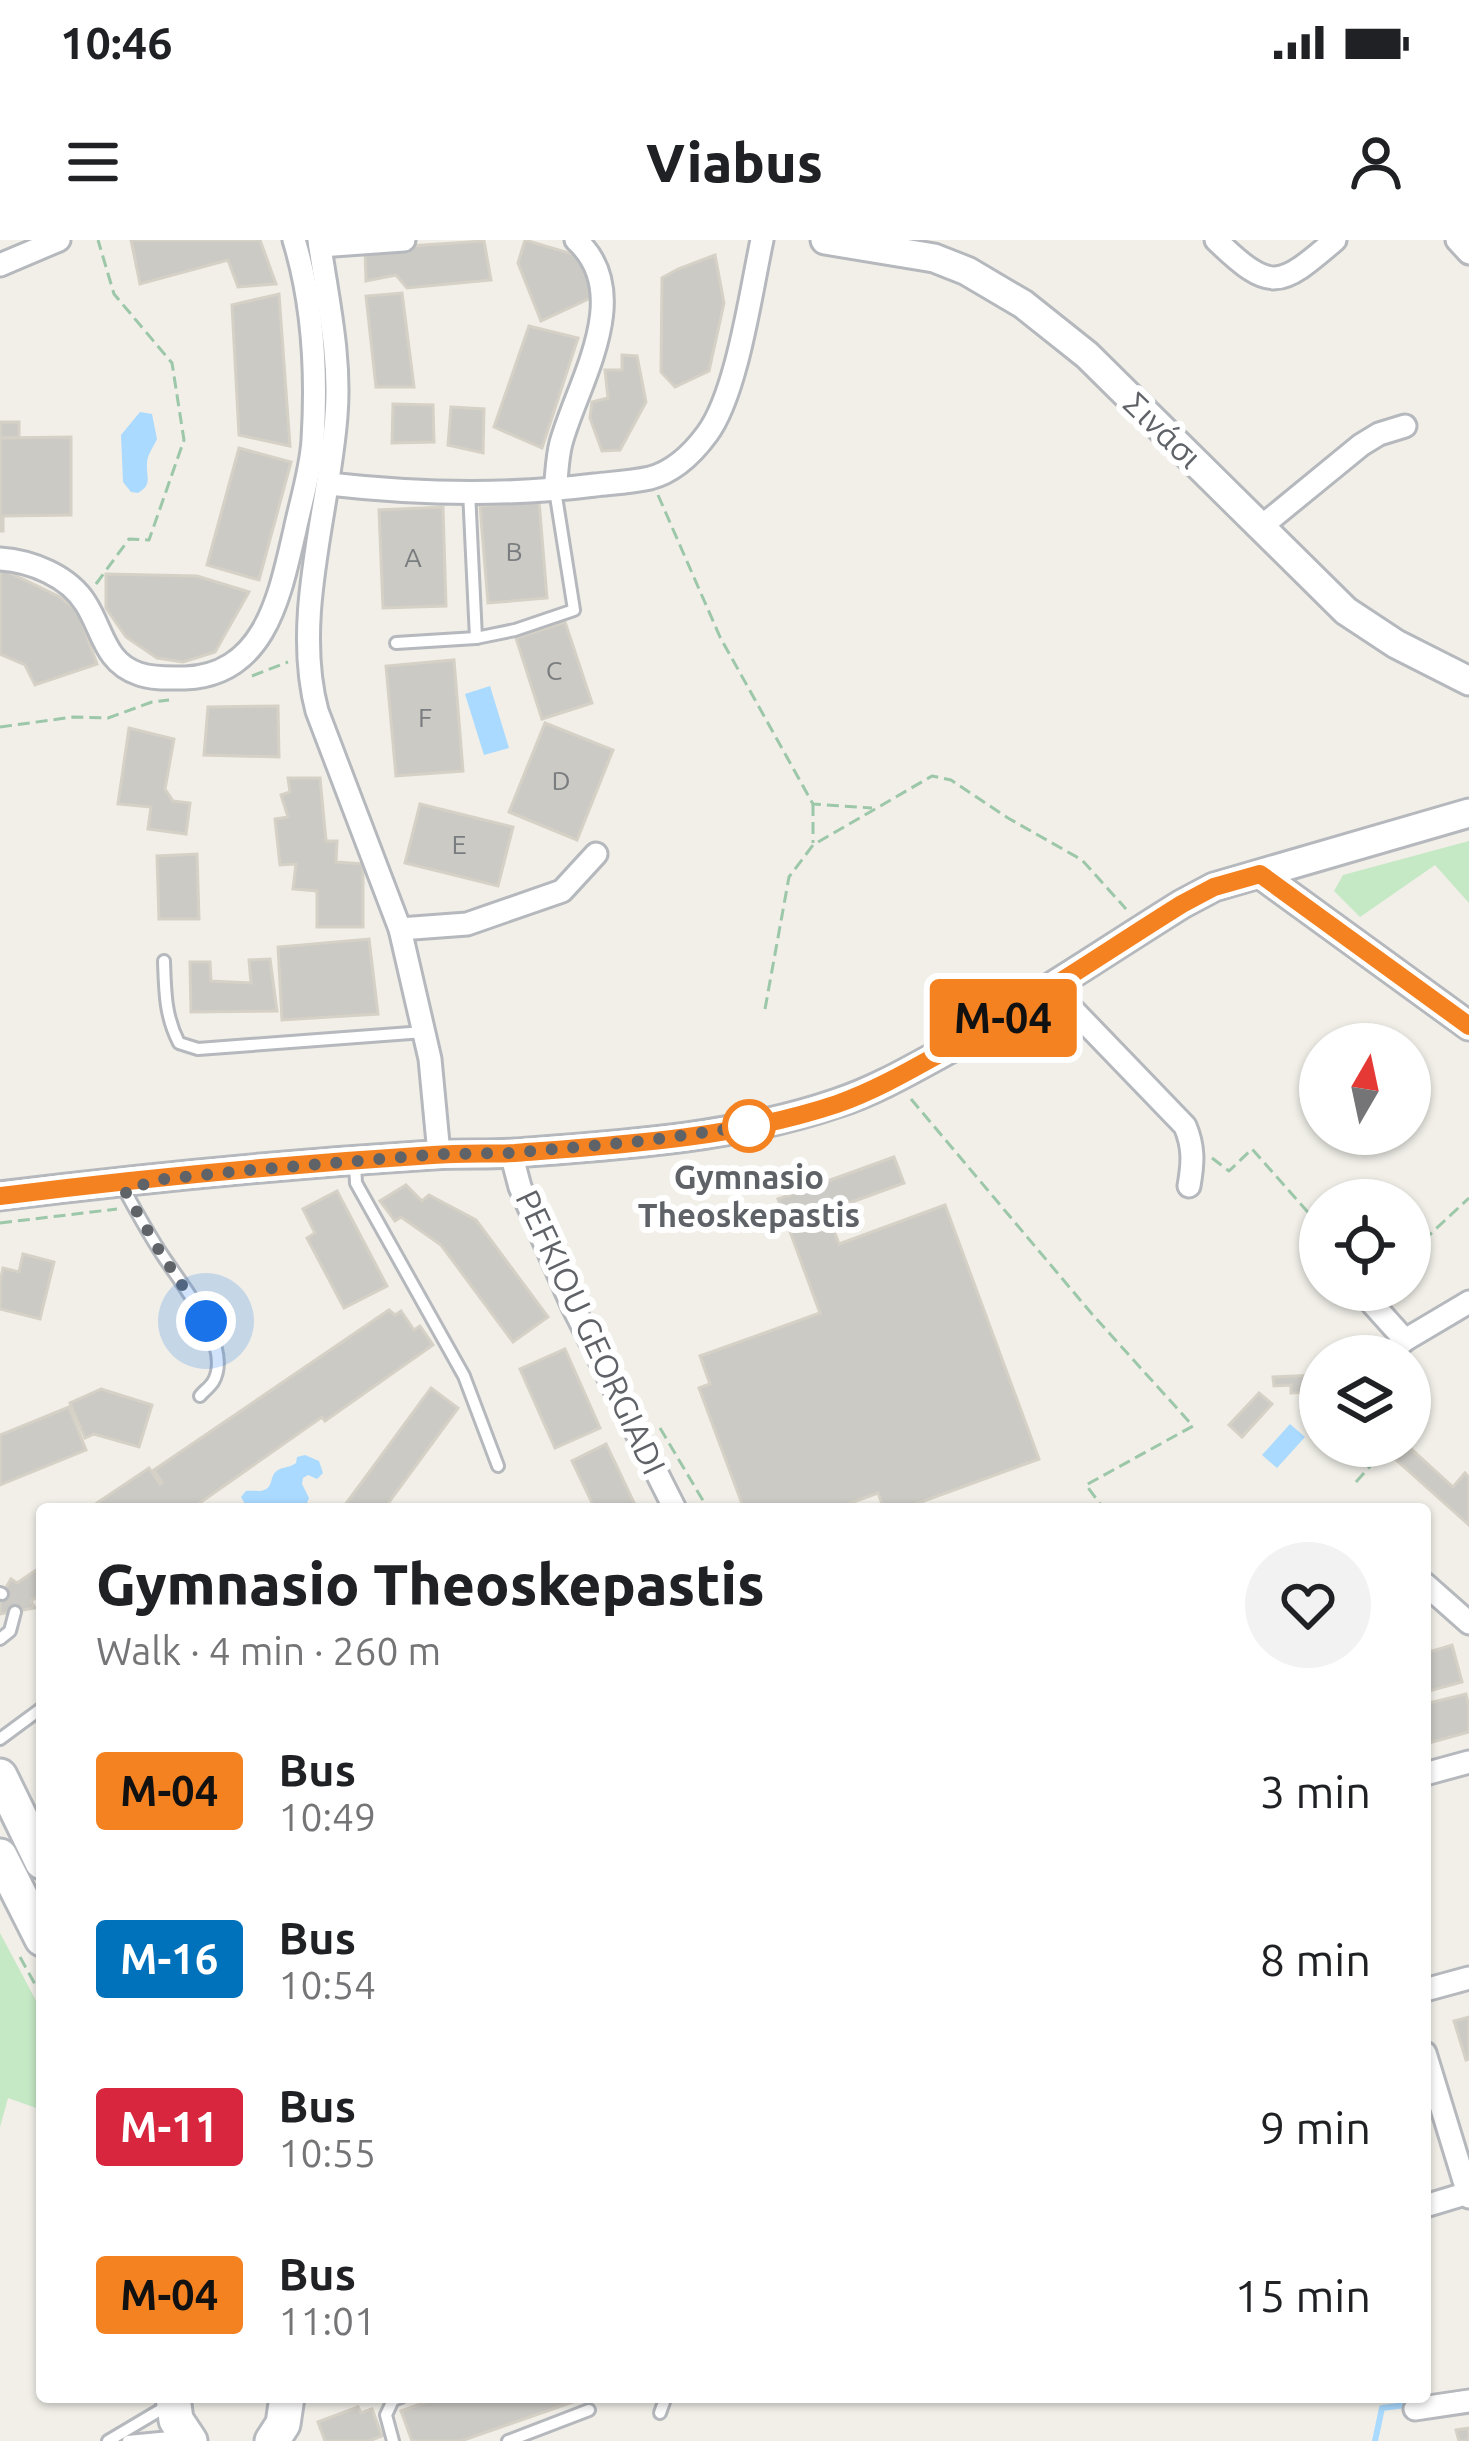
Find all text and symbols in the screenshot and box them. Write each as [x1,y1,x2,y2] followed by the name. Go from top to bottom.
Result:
[60,17,173,68] text: 10:46
[60,129,126,195] icon: menu
[1343,129,1409,195] icon: person
[646,132,823,192] text: Viabus
[1117,384,1210,475] street label: Σινάσι
[505,536,523,566] house number: B
[404,542,422,572] house number: A
[546,655,562,685] house number: C
[418,702,432,732] house number: F
[551,765,571,795] house number: D
[451,829,467,859] house number: E
[919,979,1087,1057] line badge: M-04
[954,994,1052,1041] text: M-04
[1299,1023,1431,1155] north arrow
[1299,1023,1431,1467] map controls
[724,1101,774,1151] marker: Gymnasio Theoskepastis
[638,1158,860,1233] place label: Gymnasio Theoskepastis
[1299,1179,1431,1311] button: locate
[509,1184,674,1480] street label: PEFKIOU GEORGIADI
[176,1291,236,1351] your location
[1299,1335,1431,1467] button: layers
[1245,1542,1371,1668] button: heart
[96,1552,765,1616] text: Gymnasio Theoskepastis
[96,1629,441,1672] text: Walk · 4 min · 260 m
[279,1744,356,1795] text: Bus
[1260,1766,1371,1817] text: 3 min
[120,1767,219,1814] text: M-04
[279,1795,376,1838] text: 10:49
[279,1912,356,1963] text: Bus
[1260,1934,1371,1985] text: 8 min
[120,1935,219,1982] text: M-16
[279,1963,376,2006] text: 10:54
[279,2080,356,2131] text: Bus
[1260,2102,1371,2153] text: 9 min
[120,2103,219,2150] text: M-11
[279,2131,376,2174] text: 10:55
[279,2248,356,2299] text: Bus
[1234,2270,1371,2321] text: 15 min
[120,2271,219,2318] text: M-04
[279,2299,376,2342] text: 11:01

